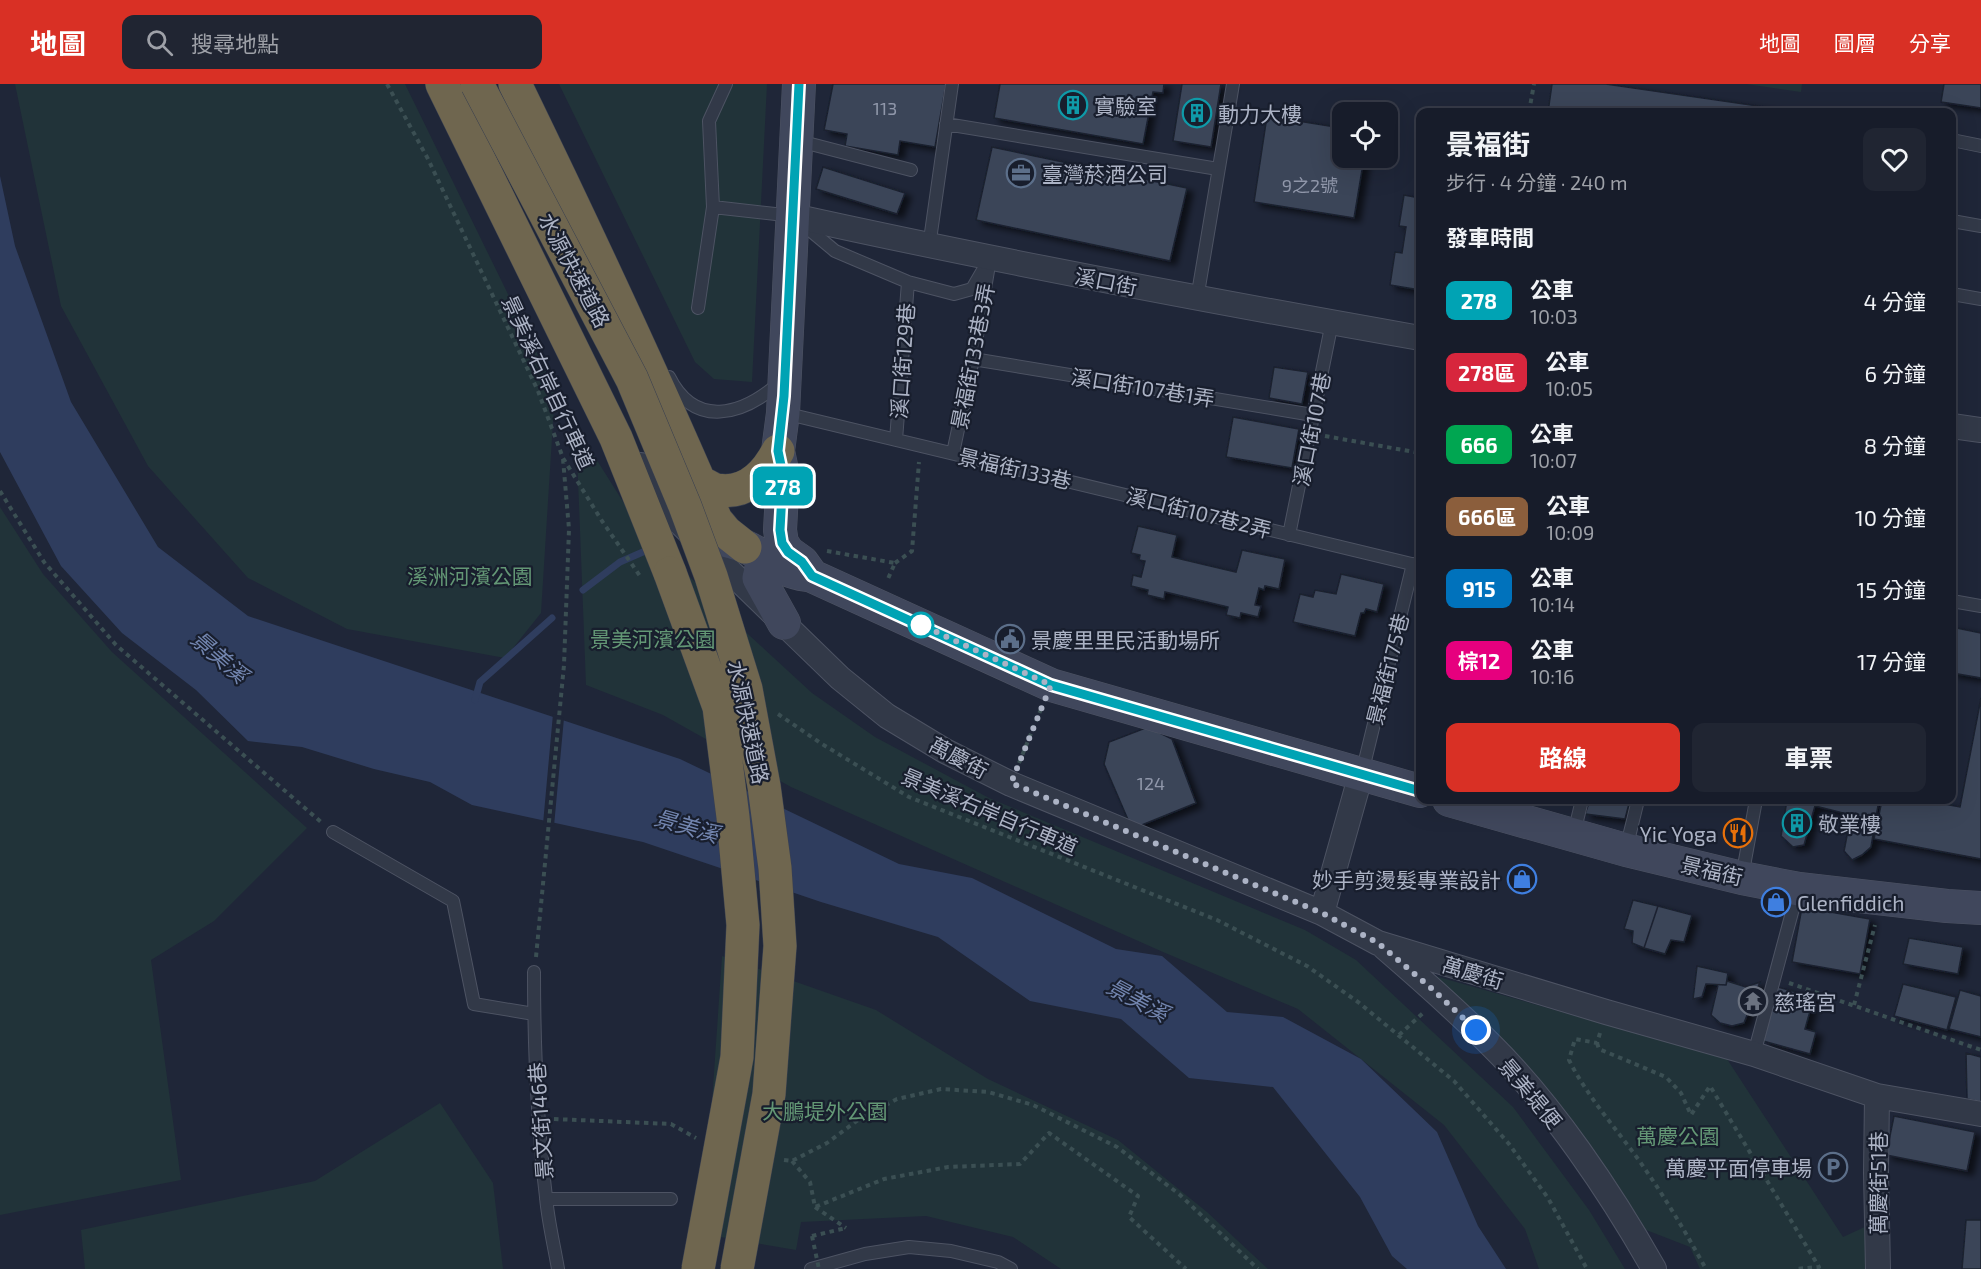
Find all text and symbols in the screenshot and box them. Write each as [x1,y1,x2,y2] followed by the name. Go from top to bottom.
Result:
[122,15,542,69] search box
[30,26,86,60] text: 地圖
[143,26,176,59] icon: search
[191,30,279,56] text: 搜尋地點
[1759,30,1801,55] text: 地圖
[1834,30,1876,55] text: 圖層
[1909,30,1951,55] text: 分享
[1057,89,1089,121] building icon: 實驗室
[1094,93,1157,118] place label: 實驗室
[873,97,897,119] house number: 113
[1181,97,1213,129] building icon: 動力大樓
[1218,101,1302,126] place label: 動力大樓
[1332,102,1398,168] map controls
[1332,102,1398,168] button: locate
[1446,127,1530,161] text: 景福街
[1863,128,1926,191] button: heart
[1005,157,1037,189] office icon: 臺灣菸酒公司
[1042,161,1168,186] place label: 臺灣菸酒公司
[1446,170,1628,194] text: 步行 · 4 分鐘 · 240 m
[1282,174,1338,196] house number: 9之2號
[534,209,616,331] street label: 水源快速道路
[1446,224,1534,250] text: 發車時間
[1073,263,1139,299] street label: 溪口街
[1530,276,1574,302] text: 公車
[946,281,998,431] street label: 景福街133巷3弄
[1461,288,1497,313] text: 278
[1864,288,1926,314] text: 4 分鐘
[498,291,600,473] street label: 景美溪右岸自行車道
[885,302,919,420] street label: 溪口街129巷
[1530,304,1578,328] text: 10:03
[1545,348,1589,374] text: 公車
[1458,360,1515,385] text: 278區
[1865,360,1926,386] text: 6 分鐘
[1069,363,1217,411] street label: 溪口街107巷1弄
[1288,370,1334,488] street label: 溪口街107巷
[1545,376,1593,400] text: 10:05
[1530,420,1574,446] text: 公車
[1460,432,1498,457] text: 666
[1864,432,1926,458] text: 8 分鐘
[956,443,1074,493] street label: 景福街133巷
[1530,448,1577,472] text: 10:07
[748,466,818,506] line badge: 278
[765,474,801,499] text: 278
[1124,482,1274,542] street label: 溪口街107巷2弄
[1546,492,1590,518] text: 公車
[1458,504,1516,529] text: 666區
[1855,504,1926,530] text: 10 分鐘
[1546,520,1594,544] text: 10:09
[407,563,533,588] park label: 溪洲河濱公園
[1530,564,1574,590] text: 公車
[1462,576,1496,601] text: 915
[1857,576,1926,602] text: 15 分鐘
[1530,592,1575,616] text: 10:14
[1361,610,1413,728] street label: 景福街175巷
[908,612,934,638] unlabelled marker
[994,623,1026,655] public building icon: 景慶里里民活動場所
[187,625,256,689] water label: 景美溪
[590,626,716,651] park label: 景美河濱公園
[1031,627,1220,652] place label: 景慶里里民活動場所
[1530,636,1574,662] text: 公車
[1458,648,1500,673] text: 棕12
[1857,648,1926,674] text: 17 分鐘
[724,658,774,786] street label: 水源快速道路
[1530,664,1574,688] text: 10:16
[1446,723,1680,792] button: 路線
[1692,723,1926,792] button: 車票
[925,731,993,783] street label: 萬慶街
[898,763,1082,859] street label: 景美溪右岸自行車道
[1137,772,1165,794] house number: 124
[652,803,725,847] water label: 景美溪
[1781,807,1813,839] building icon: 敬業樓
[1818,811,1881,836] place label: 敬業樓
[1722,817,1754,849] restaurant icon: Yic Yoga
[1640,821,1717,846] place label: Yic Yoga
[1678,851,1746,889] street label: 景福街
[1506,863,1538,895] shop icon: 妙手剪燙髮專業設計
[1312,867,1501,892] place label: 妙手剪燙髮專業設計
[1760,886,1792,918] shop icon: Glenfiddich
[1797,890,1904,915] place label: Glenfiddich
[1439,951,1507,993] street label: 萬慶街
[1103,972,1176,1027] water label: 景美溪
[1737,985,1769,1017] temple icon: 慈瑤宮
[1774,989,1837,1014] place label: 慈瑤宮
[1461,1015,1491,1045] your location
[1494,1053,1568,1133] street label: 景美堤便
[523,1062,557,1180] street label: 景文街146巷
[762,1098,888,1123] park label: 大鵬堤外公園
[1636,1123,1720,1148] park label: 萬慶公園
[1865,1131,1890,1235] street label: 萬慶街51巷
[1817,1151,1849,1183] parking icon: 萬慶平面停車場
[1665,1155,1812,1180] place label: 萬慶平面停車場

